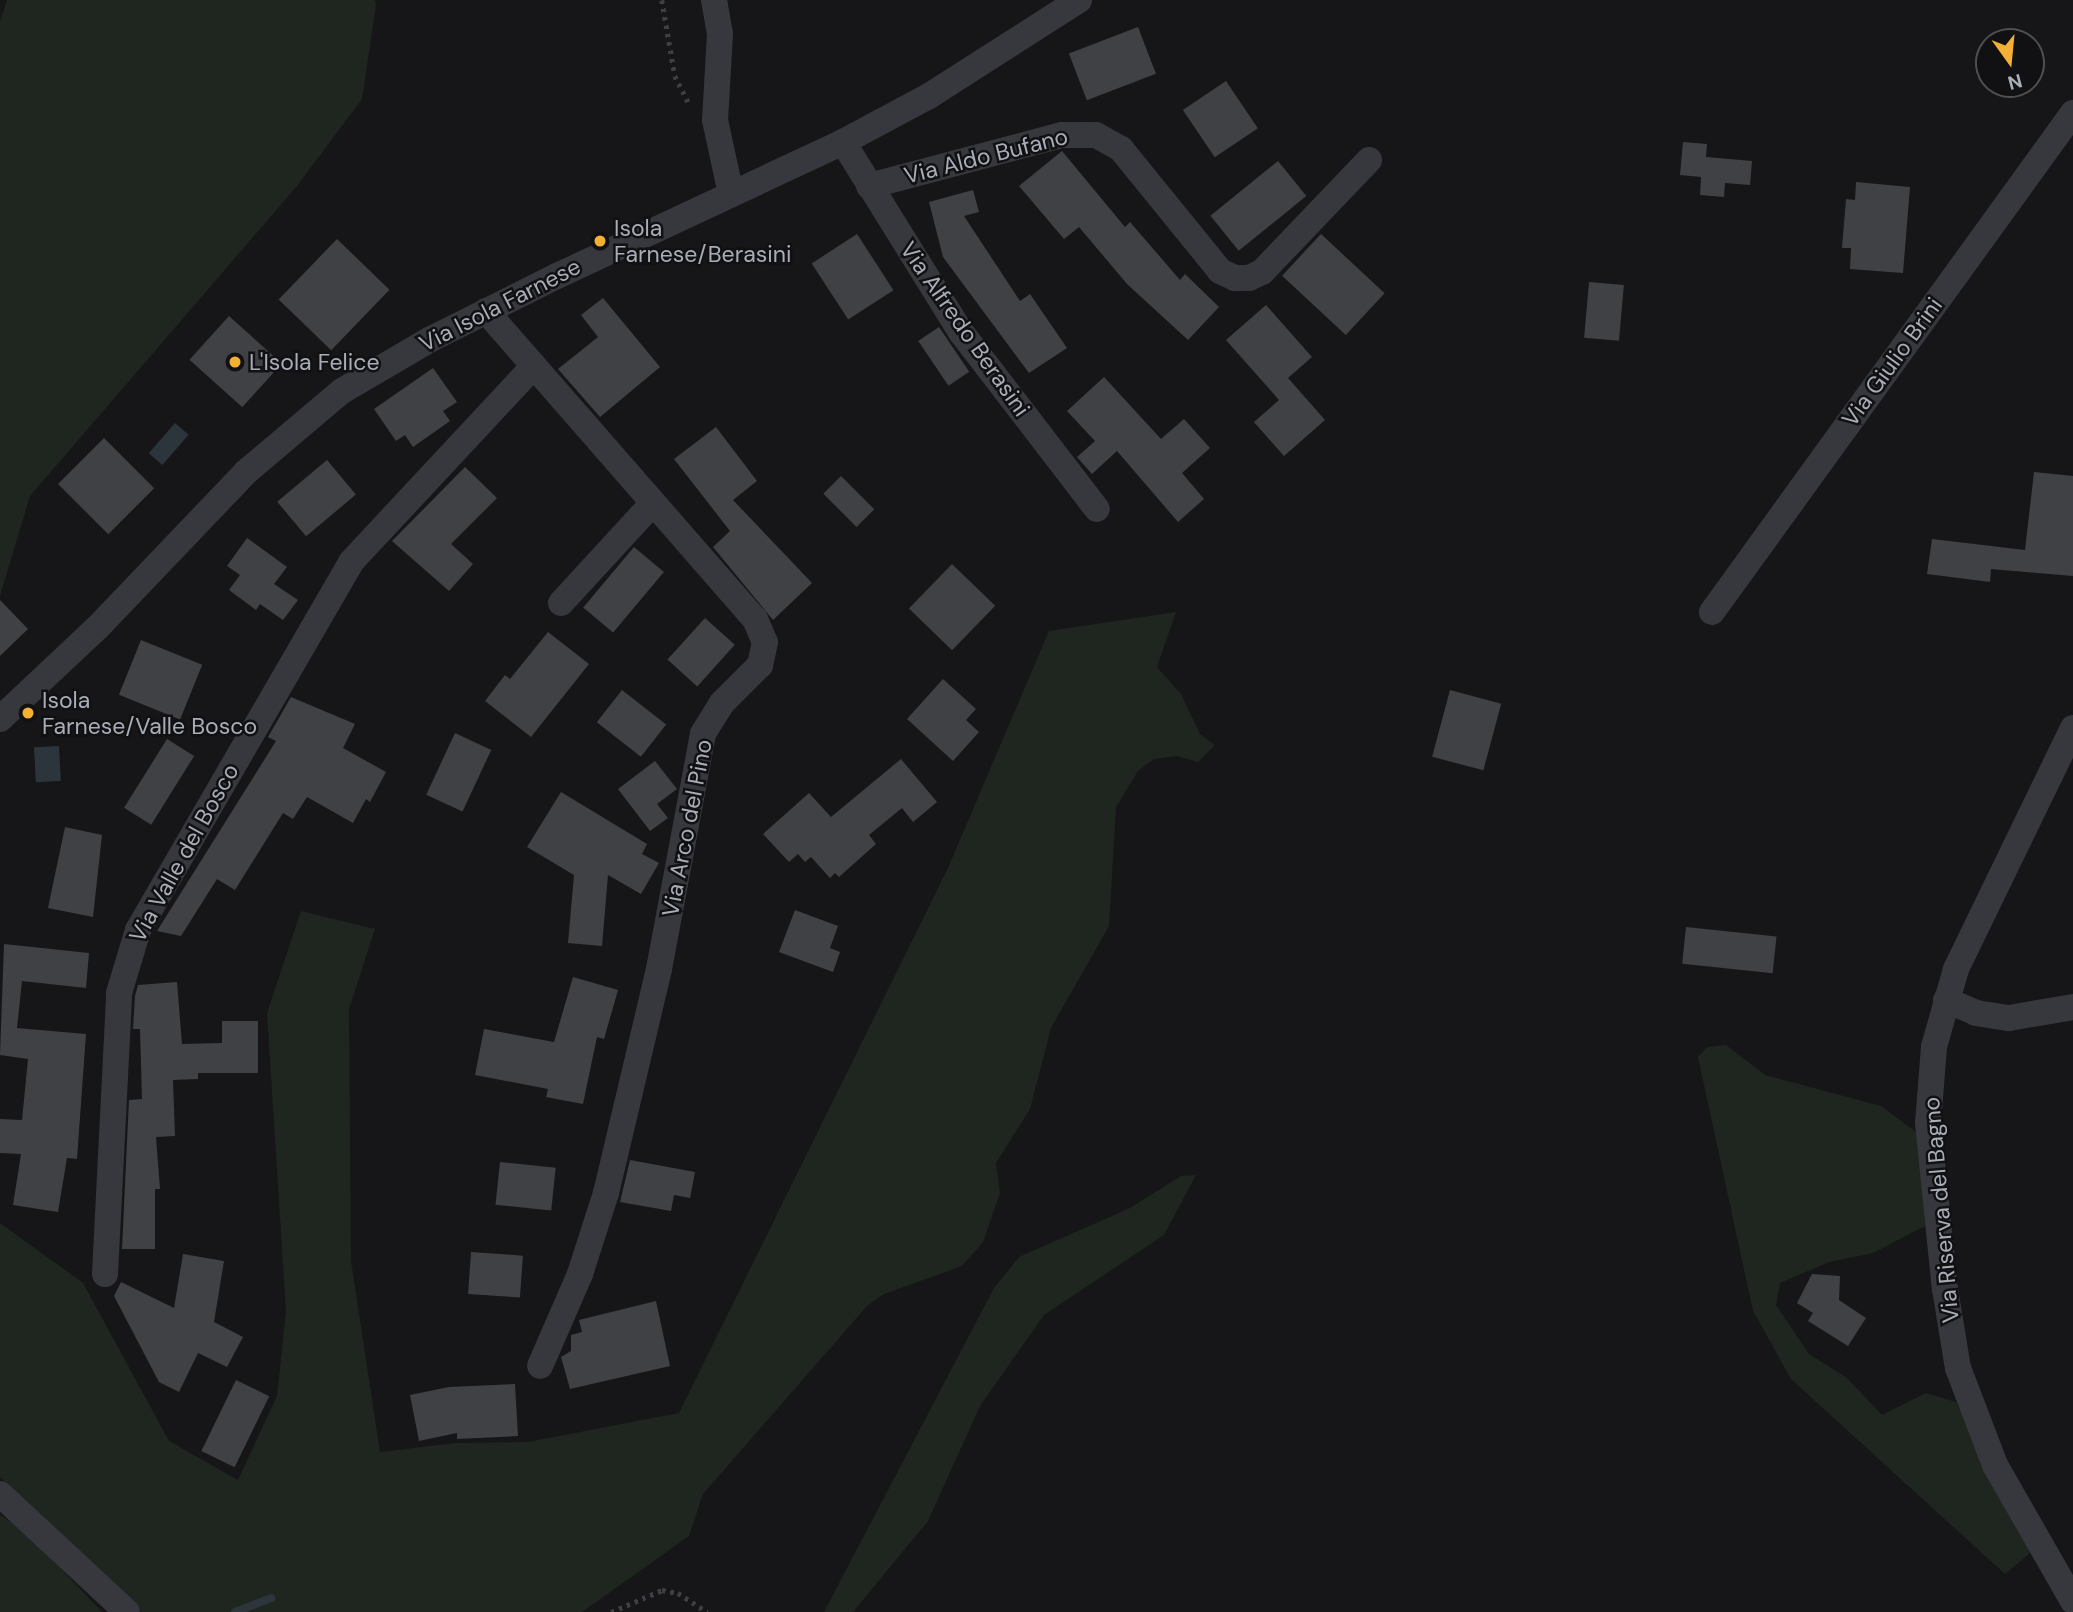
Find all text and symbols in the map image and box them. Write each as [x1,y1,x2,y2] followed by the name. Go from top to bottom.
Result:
[1975,28,2045,98] north arrow
[2005,68,2025,96] text: N
[901,122,1071,190] street label: Via Aldo Bufano
[614,214,791,268] place label: Isola Farnese/Berasini
[592,233,608,249] marker: Isola Farnese/Berasini
[894,236,1036,422] street label: Via Alfredo Berasini
[415,252,585,358] street label: Via Isola Farnese
[1836,292,1948,432] street label: Via Giulio Brini
[249,348,379,376] place label: L'Isola Felice
[227,354,243,370] marker: L'Isola Felice
[42,686,257,740] place label: Isola Farnese/Valle Bosco
[20,705,36,721] marker: Isola Farnese/Valle Bosco
[656,737,718,919] street label: Via Arco del Pino
[123,759,245,947] street label: Via Valle del Bosco
[1917,1096,1965,1324] street label: Via Riserva del Bagno

